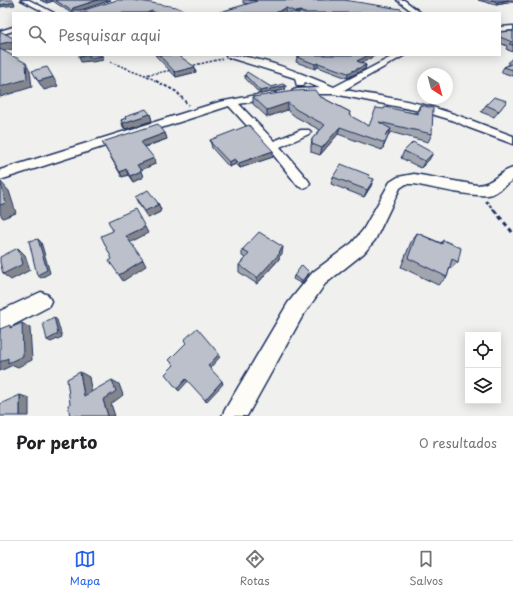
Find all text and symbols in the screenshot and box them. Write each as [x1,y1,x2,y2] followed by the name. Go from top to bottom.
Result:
[12,12,501,56] search box
[26,23,48,45] icon: search
[58,23,161,46] text: Pesquisar aqui
[417,68,453,104] north arrow
[465,332,501,404] map controls
[465,332,501,368] button: locate
[465,368,501,404] button: layers
[16,429,97,455] text: Por perto
[419,433,497,452] text: 0 resultados
[70,548,100,589] tab: Mapa
[240,548,270,589] tab: Rotas
[409,548,443,589] tab: Salvos

